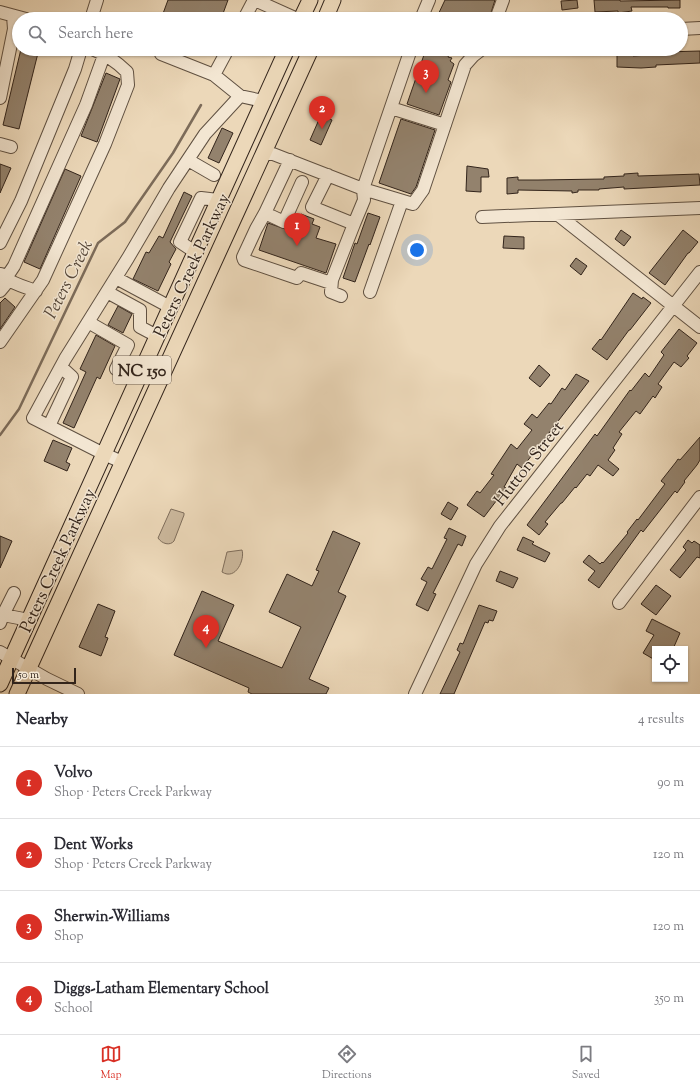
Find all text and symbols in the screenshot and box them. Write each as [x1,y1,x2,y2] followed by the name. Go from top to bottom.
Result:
[12,12,688,56] search box
[26,23,48,45] icon: search
[58,24,133,45] text: Search here
[413,60,439,93] pin: 3
[309,96,335,129] pin: 2
[149,189,237,342] street label: Peters Creek Parkway
[284,213,310,246] pin: 1
[39,236,101,324] water label: Peters Creek
[407,240,427,260] your location
[113,356,171,384] road number: NC 150
[489,417,570,512] street label: Hutton Street
[15,484,103,637] street label: Peters Creek Parkway
[193,615,219,648] pin: 4
[652,646,688,682] map controls
[652,646,688,682] button: locate
[12,666,76,685] scale bar
[18,667,39,683] text: 50 m
[16,708,68,732] text: Nearby
[638,711,684,729] text: 4 results
[54,763,92,784] text: Volvo
[27,774,31,792] text: 1
[657,774,684,792] text: 90 m
[54,784,212,802] text: Shop · Peters Creek Parkway
[54,835,133,856] text: Dent Works
[26,846,32,864] text: 2
[653,846,684,864] text: 120 m
[54,856,212,874] text: Shop · Peters Creek Parkway
[54,907,170,928] text: Sherwin-Williams
[26,918,32,936] text: 3
[653,918,684,936] text: 120 m
[54,928,83,946] text: Shop
[54,979,269,1000] text: Diggs-Latham Elementary School
[26,990,32,1008] text: 4
[654,990,684,1008] text: 350 m
[54,1000,93,1018] text: School
[100,1043,122,1083] tab: Map
[322,1043,372,1083] tab: Directions
[572,1043,600,1083] tab: Saved

